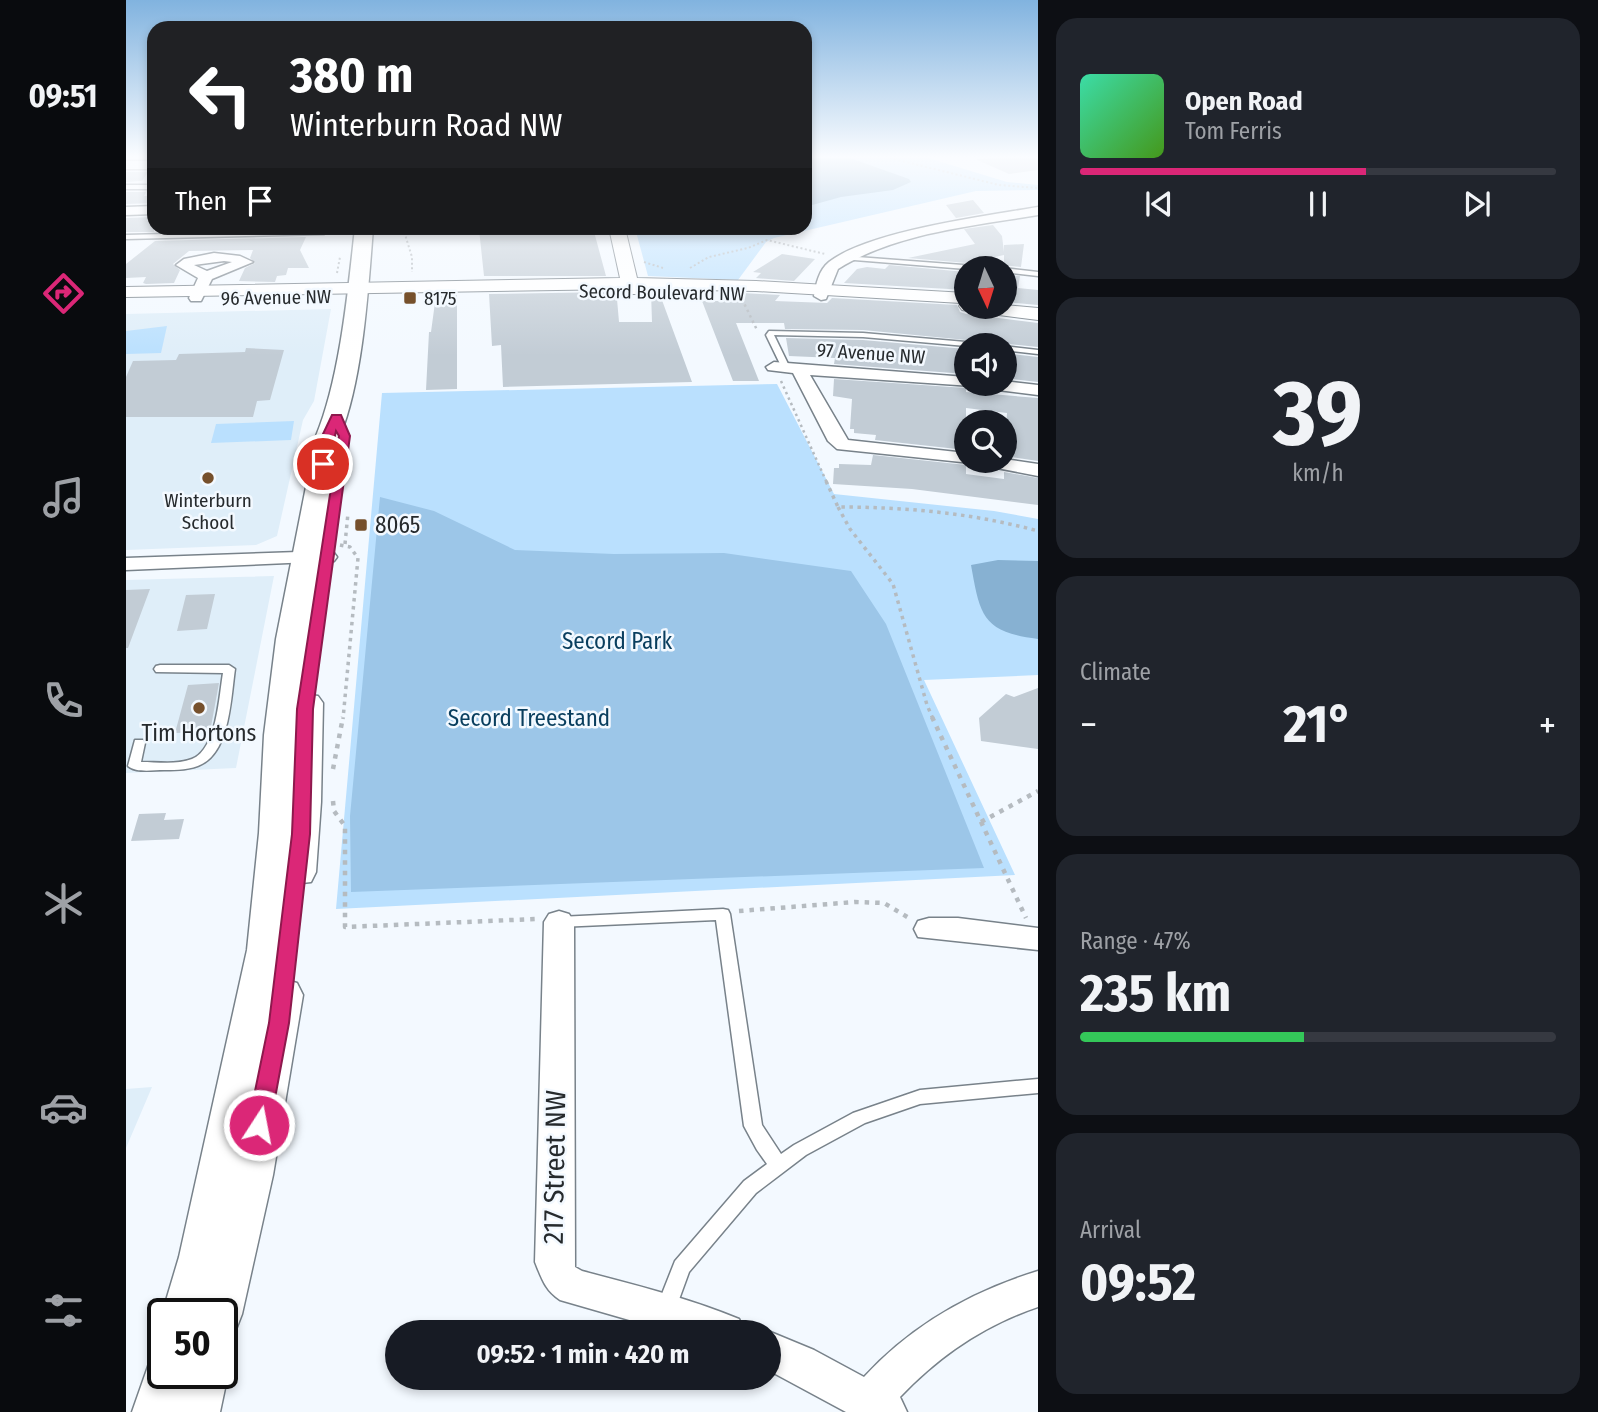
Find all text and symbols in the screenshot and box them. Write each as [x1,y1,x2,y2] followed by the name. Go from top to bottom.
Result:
[290,46,413,105] text: 380 m
[175,49,266,140] icon: left
[29,77,97,115] text: 09:51
[1185,86,1303,117] text: Open Road
[290,106,562,144] text: Winterburn Road NW
[1185,117,1282,145] text: Tom Ferris
[241,182,279,220] icon: arrive
[1140,185,1178,223] icon: previous
[1299,185,1337,223] icon: pause
[1458,185,1496,223] icon: next
[175,186,227,217] text: Then
[954,256,1017,318] north arrow
[954,256,1017,473] map controls
[39,269,88,318] icon: directions
[579,280,745,305] street label: Secord Boulevard NW
[221,285,331,310] street label: 96 Avenue NW
[424,287,457,310] place label: 8175
[402,290,418,306] marker: 8175
[954,333,1017,396] button: sound
[816,338,926,369] street label: 97 Avenue NW
[1273,359,1363,468] text: 39
[954,410,1017,473] button: search
[293,434,353,494] pin
[304,445,342,483] icon: arrive
[1292,459,1344,487] text: km/h
[200,470,216,486] marker: Winterburn School
[39,473,88,522] icon: music
[164,489,252,534] place label: Winterburn School
[375,511,420,539] place label: 8065
[353,517,369,533] marker: 8065
[562,627,672,655] park label: Secord Park
[1080,658,1151,686] text: Climate
[39,676,88,725] icon: phone
[1283,693,1353,756] text: 21°
[191,700,207,716] marker: Tim Hortons
[1080,702,1097,748] text: −
[1539,702,1556,748] text: +
[448,704,610,732] park label: Secord Treestand
[142,719,257,747] place label: Tim Hortons
[39,879,88,928] icon: climate
[1080,927,1191,955] text: Range · 47%
[1080,962,1231,1025] text: 235 km
[39,1083,88,1132] icon: car
[222,1088,296,1162] position arrow
[537,1090,572,1244] street label: 217 Street NW
[1080,1216,1141,1244] text: Arrival
[1080,1251,1196,1314] text: 09:52
[39,1286,88,1335] icon: filters
[147,1298,238,1389] speed limit sign: 50
[477,1339,689,1370] text: 09:52 · 1 min · 420 m

